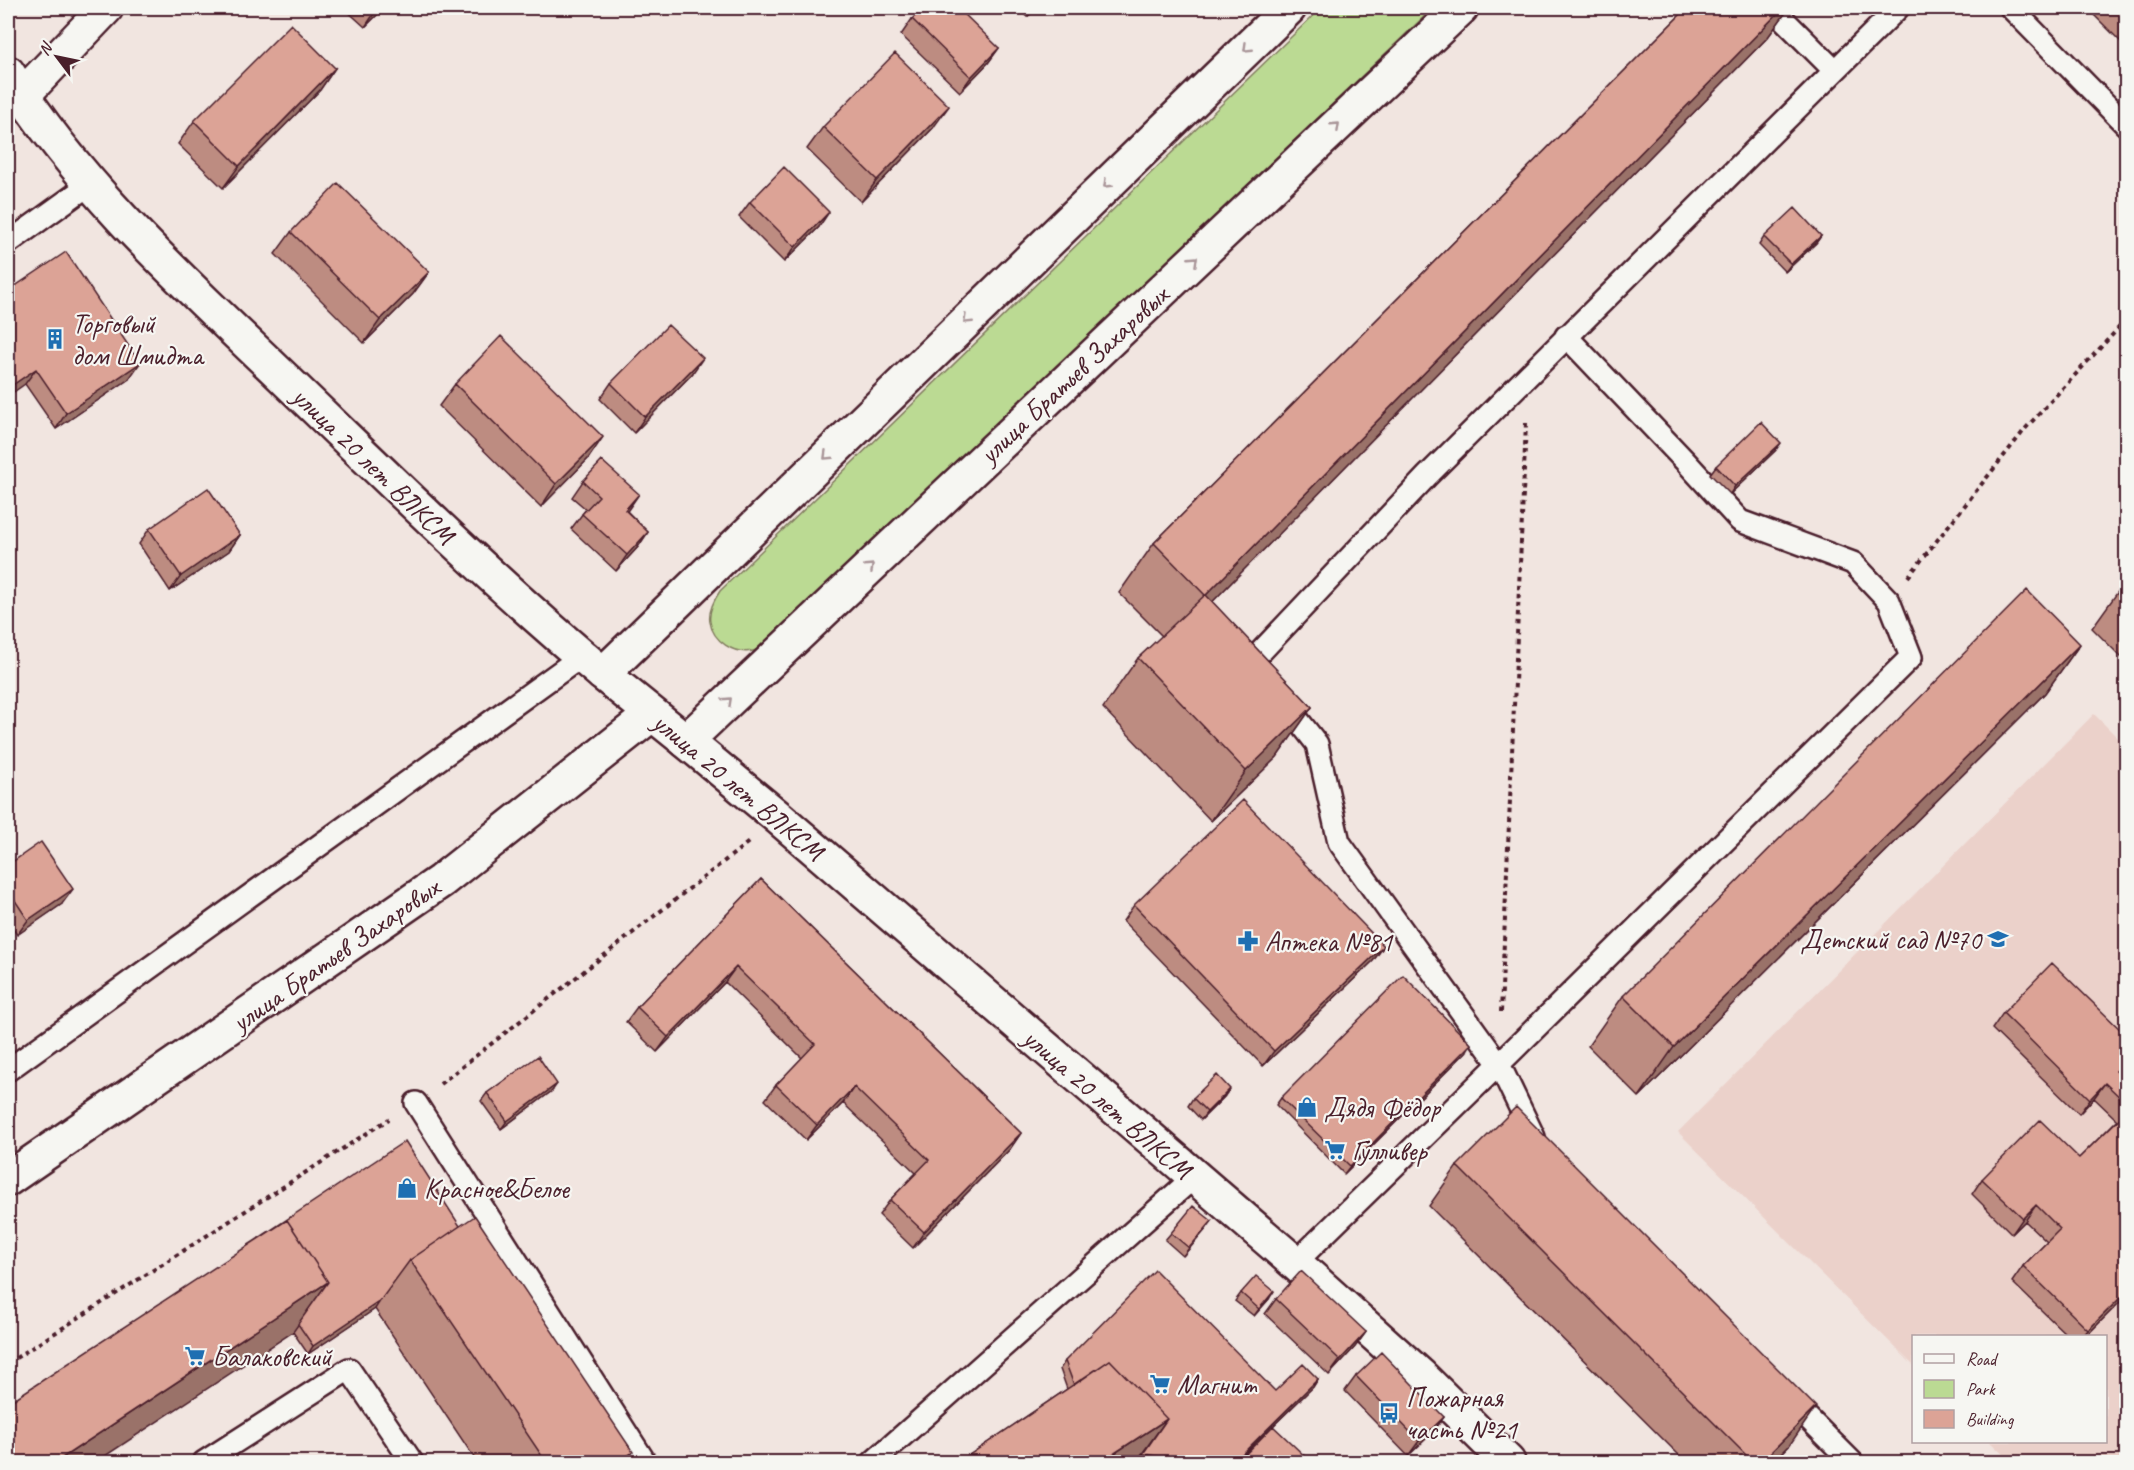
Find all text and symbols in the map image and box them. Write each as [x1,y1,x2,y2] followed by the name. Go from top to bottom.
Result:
[27,27,87,87] north arrow
[34,37,58,59] text: N
[1243,41,1254,52] one-way arrow
[1329,122,1340,133] one-way arrow
[1104,177,1114,188] one-way arrow
[1188,256,1198,267] one-way arrow
[970,276,1177,472] street label: улица Братьев Захаровых
[72,306,205,373] place label: Торговый дом Шмидта
[964,313,974,324] one-way arrow
[43,327,67,351] building icon: Торговый дом Шмидта
[284,377,464,553] street label: улица 20 лет ВЛКСМ
[824,449,834,460] one-way arrow
[863,563,873,574] one-way arrow
[722,697,732,708] one-way arrow
[644,703,833,869] street label: улица 20 лет ВЛКСМ
[223,868,448,1040] street label: улица Братьев Захаровых
[1800,922,1983,957] place label: Детский сад №70
[1265,924,1394,959] place label: Аптека №81
[1986,927,2010,951] school or university icon: Детский сад №70
[1236,929,1260,953] pharmacy icon: Аптека №81
[1014,1019,1201,1188] street label: улица 20 лет ВЛКСМ
[1324,1090,1442,1125] place label: Дядя Фёдор
[1295,1095,1319,1119] shop icon: Дядя Фёдор
[1352,1133,1428,1168] place label: Гулливер
[1323,1138,1347,1162] supermarket icon: Гулливер
[424,1171,571,1206] place label: Красное&Белое
[395,1176,419,1200] shop icon: Красное&Белое
[1912,1335,2107,1443] legend
[212,1339,333,1374] place label: Балаковский
[183,1344,207,1368] supermarket icon: Балаковский
[1966,1348,1999,1370] text: Road
[1177,1367,1258,1402] place label: Магнит
[1148,1372,1172,1396] supermarket icon: Магнит
[1966,1378,1996,1400] text: Park
[1406,1380,1519,1447] place label: Пожарная часть №21
[1377,1401,1401,1425] bus stop icon: Пожарная часть №21
[1966,1408,2015,1430] text: Building

